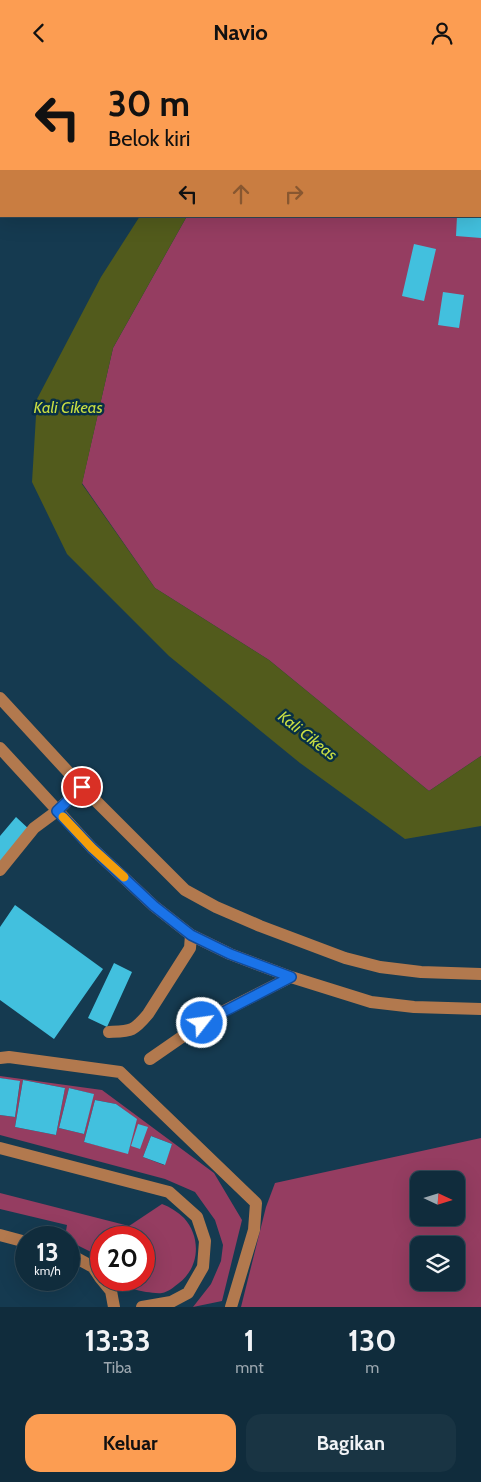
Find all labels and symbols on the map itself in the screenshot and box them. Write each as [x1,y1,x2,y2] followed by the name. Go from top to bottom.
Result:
[33,398,103,417] water label: Kali Cikeas
[275,707,341,764] water label: Kali Cikeas
[61,766,103,808] pin
[175,996,227,1048] position arrow
[410,1171,465,1226] north arrow
[90,1226,155,1291] speed limit sign: 20

